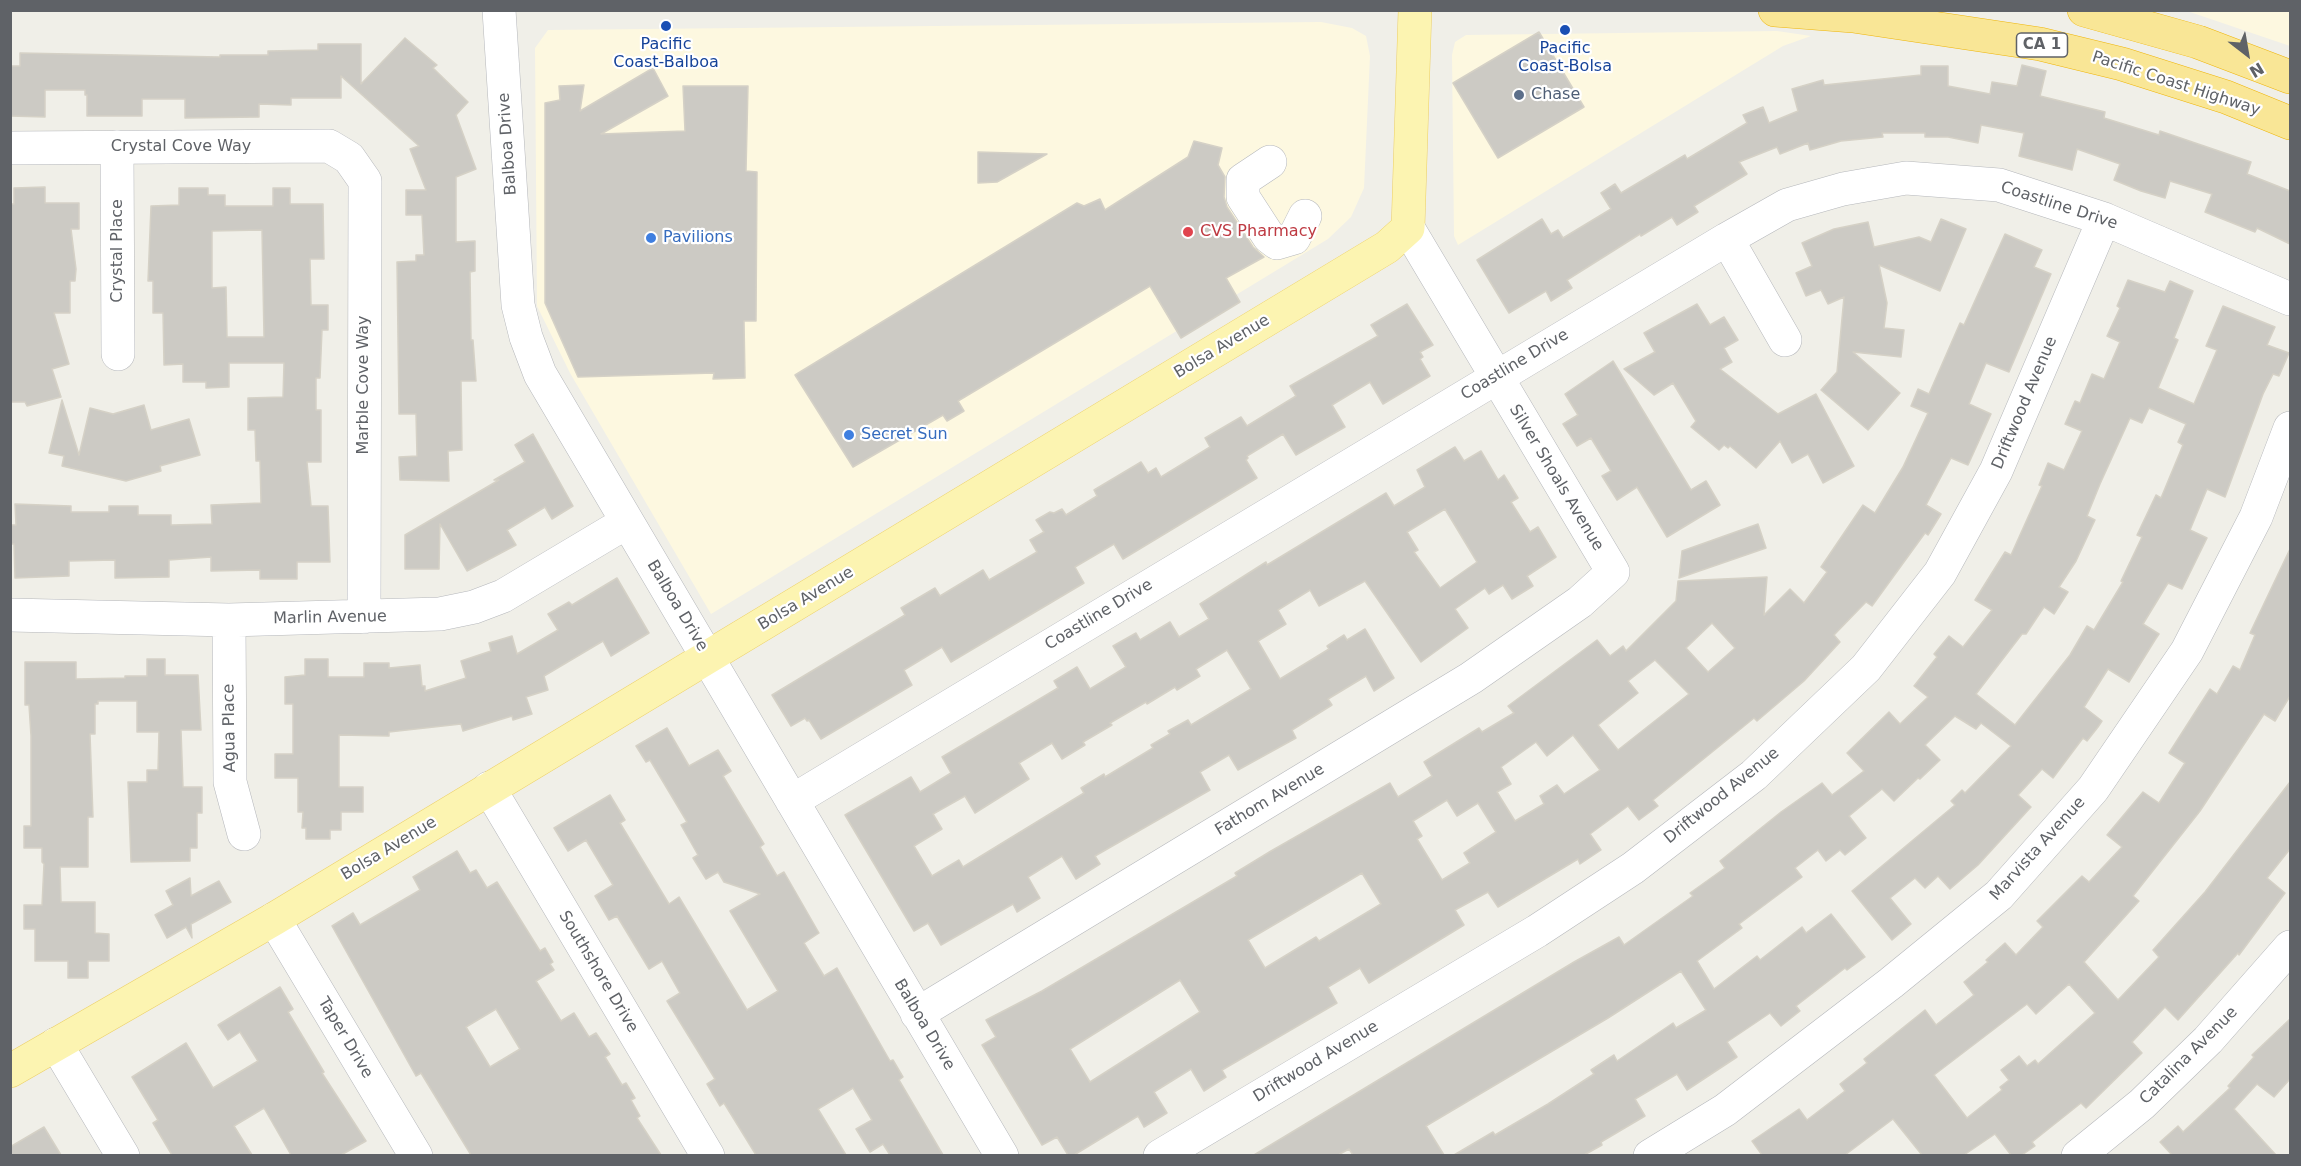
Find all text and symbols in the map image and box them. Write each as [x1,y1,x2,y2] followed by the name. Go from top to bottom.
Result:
[659,19,673,33] marker: Pacific Coast-Balboa
[1558,23,1572,37] marker: Pacific Coast-Bolsa
[2217,24,2277,84] north arrow
[2016,33,2068,57] road number: CA 1
[613,35,719,73] place label: Pacific Coast-Balboa
[1518,39,1612,77] place label: Pacific Coast-Bolsa
[2090,48,2262,120] street label: Pacific Coast Highway
[2246,58,2267,81] text: N
[1531,85,1580,105] place label: Chase
[1512,88,1526,102] marker: Chase
[495,92,521,196] street label: Balboa Drive
[111,137,251,157] street label: Crystal Cove Way
[1998,178,2120,234] street label: Coastline Drive
[108,199,128,303] street label: Crystal Place
[1200,222,1317,242] place label: CVS Pharmacy
[1181,225,1195,239] marker: CVS Pharmacy
[663,228,733,248] place label: Pavilions
[644,231,658,245] marker: Pavilions
[1171,311,1273,383] street label: Bolsa Avenue
[354,315,374,455] street label: Marble Cove Way
[1458,325,1572,405] street label: Coastline Drive
[1988,334,2062,472] street label: Driftwood Avenue
[1505,401,1607,555] street label: Silver Shoals Avenue
[861,425,948,445] place label: Secret Sun
[842,428,856,442] marker: Secret Sun
[642,557,712,655] street label: Balboa Drive
[755,563,857,635] street label: Bolsa Avenue
[1042,575,1156,655] street label: Coastline Drive
[273,607,387,629] street label: Marlin Avenue
[220,684,240,772] street label: Agua Place
[1661,744,1783,848] street label: Driftwood Avenue
[1212,760,1328,840] street label: Fathom Avenue
[1986,793,2090,905] street label: Marvista Avenue
[338,813,440,885] street label: Bolsa Avenue
[554,908,642,1036] street label: Southshore Drive
[889,976,959,1074] street label: Balboa Drive
[313,994,377,1082] street label: Taper Drive
[2136,1003,2242,1109] street label: Catalina Avenue
[1250,1017,1382,1107] street label: Driftwood Avenue

